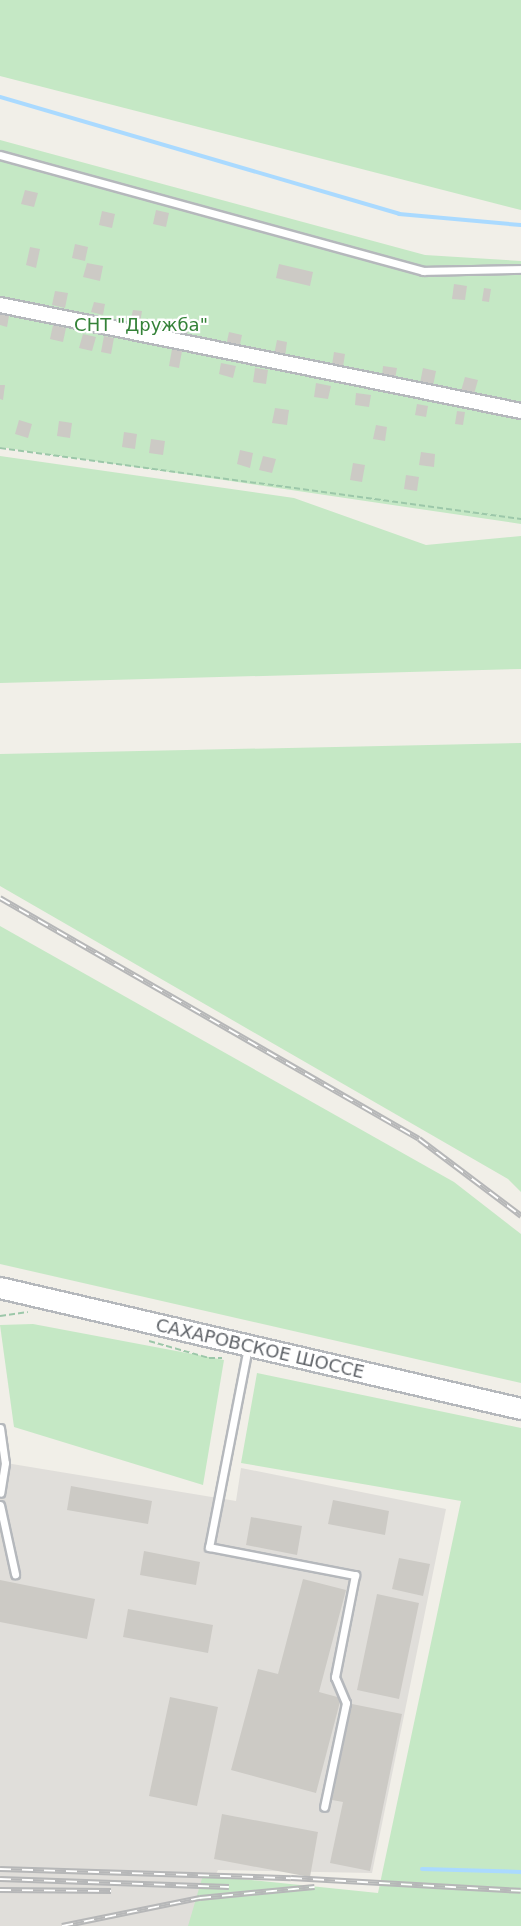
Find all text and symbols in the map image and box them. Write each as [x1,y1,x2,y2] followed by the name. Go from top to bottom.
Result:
[74,314,208,336] park label: СНТ "Дружба"
[154,1314,366,1384] street label: САХАРОВСКОЕ ШОССЕ

